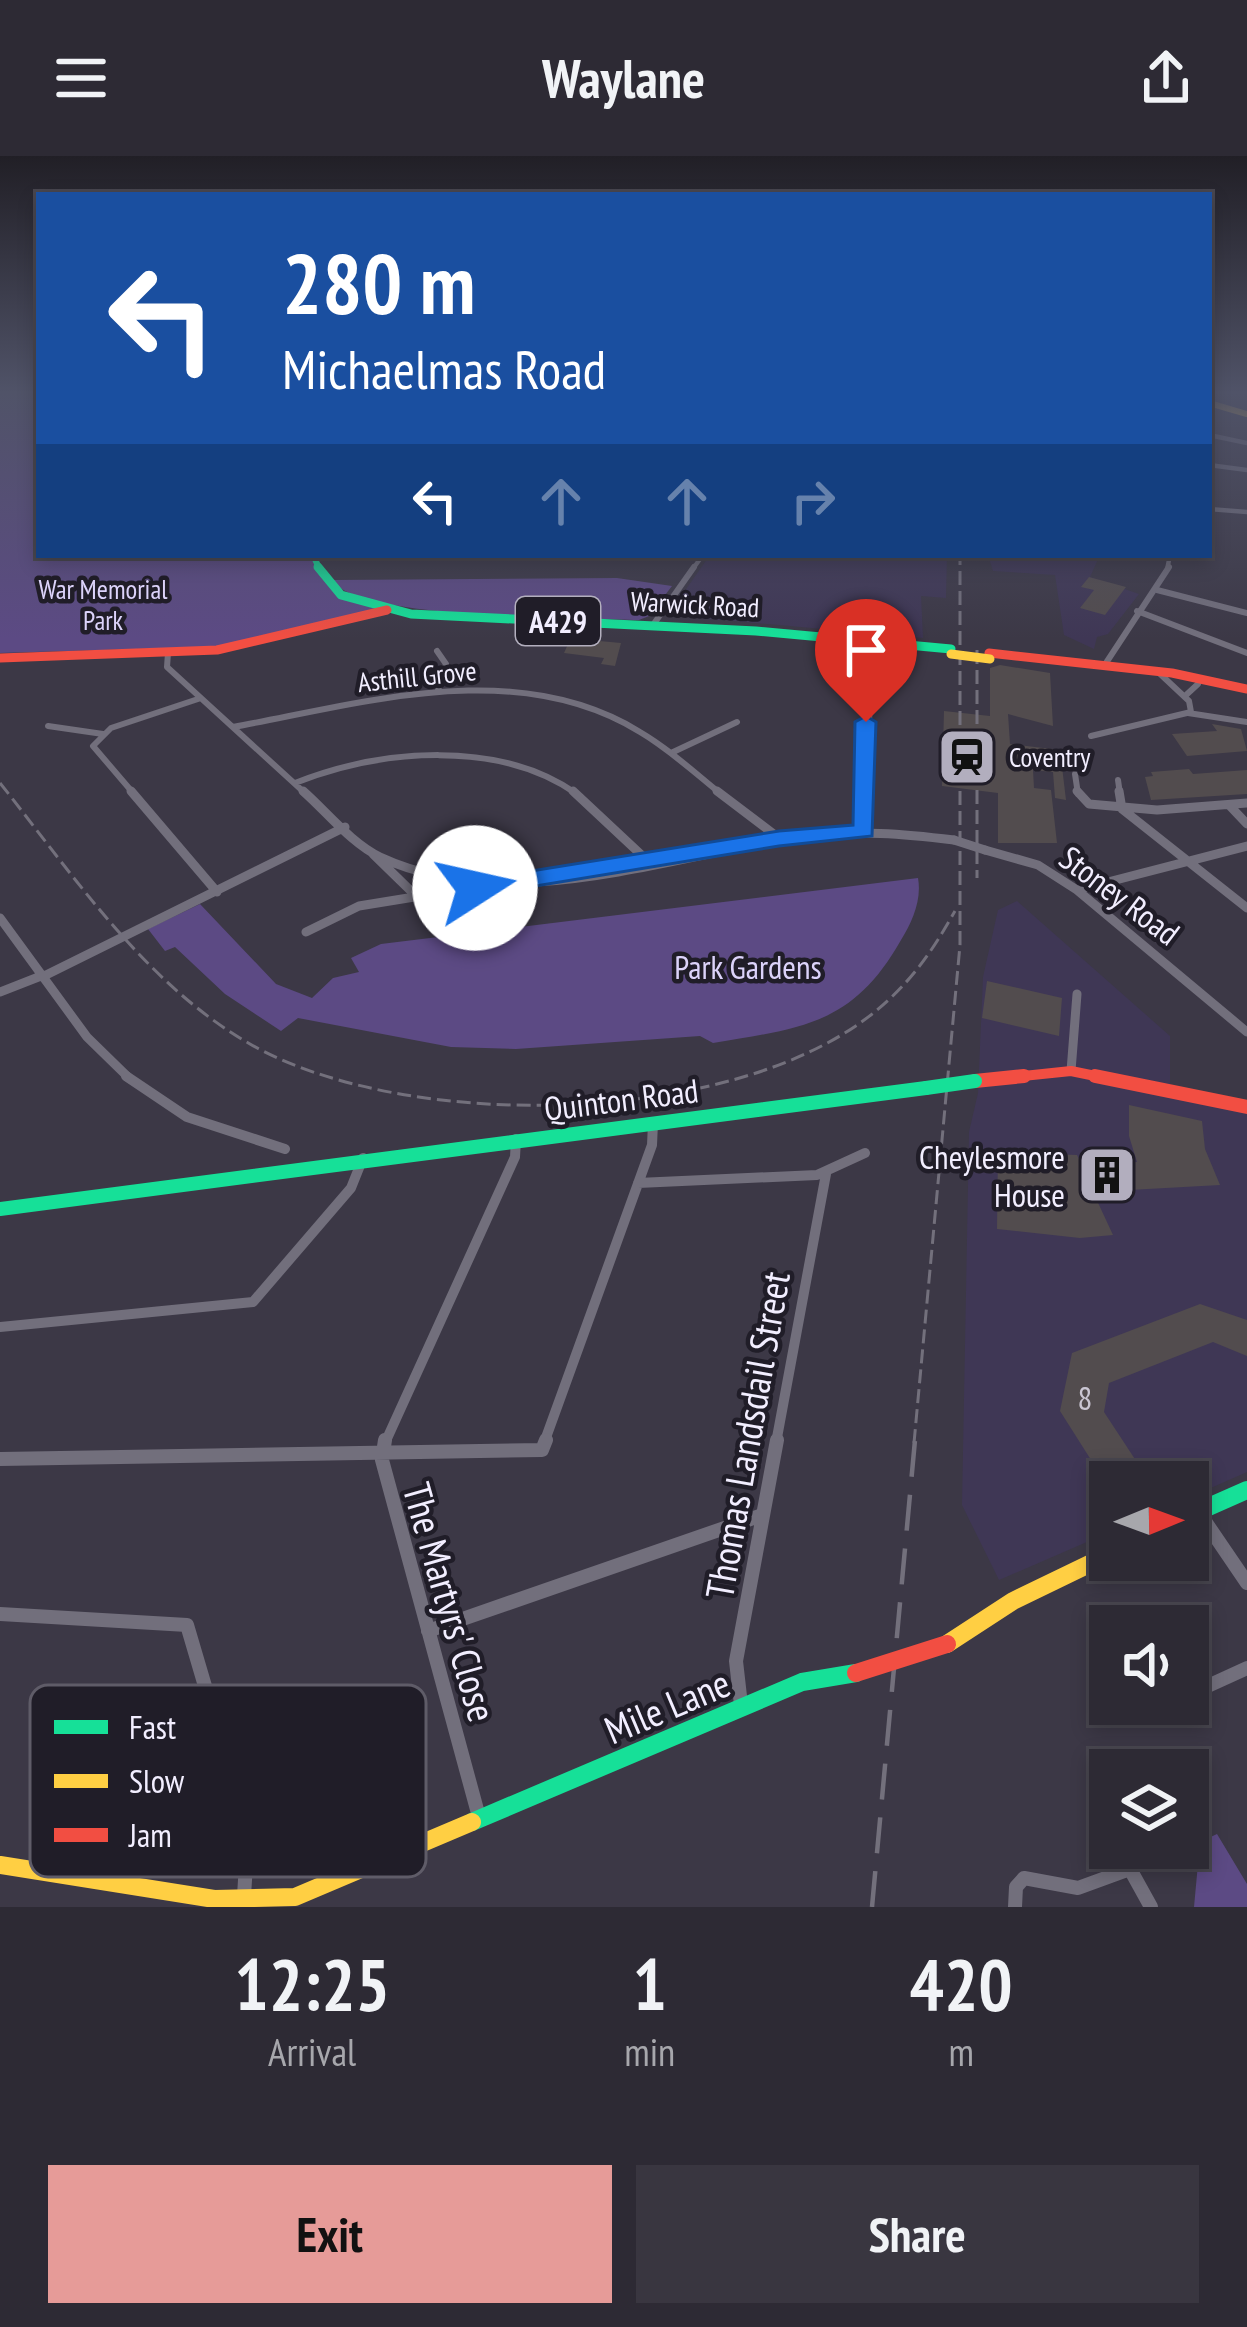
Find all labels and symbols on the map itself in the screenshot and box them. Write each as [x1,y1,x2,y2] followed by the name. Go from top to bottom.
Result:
[38,572,168,637] park label: War Memorial Park
[630,584,760,624] street label: Warwick Road
[516,597,600,645] road number: A429
[815,599,917,722] pin
[356,653,478,699] street label: Asthill Grove
[936,726,998,788] station icon: Coventry
[1009,740,1091,774] place label: Coventry
[412,825,538,951] position arrow
[1051,836,1189,954] street label: Stoney Road
[674,945,822,988] park label: Park Gardens
[541,1068,701,1130] street label: Quinton Road
[919,1135,1065,1216] place label: Cheylesmore House
[1076,1144,1138,1206] building icon: Cheylesmore House
[693,1267,801,1603] street label: Thomas Landsdail Street
[1078,1376,1092,1419] house number: 8
[1089,1461,1209,1581] north arrow
[392,1477,508,1727] street label: The Martyrs' Close
[597,1657,737,1755] street label: Mile Lane
[30,1685,426,1877] legend
[129,1705,176,1748] text: Fast
[129,1759,185,1802] text: Slow
[128,1813,172,1856] text: Jam

